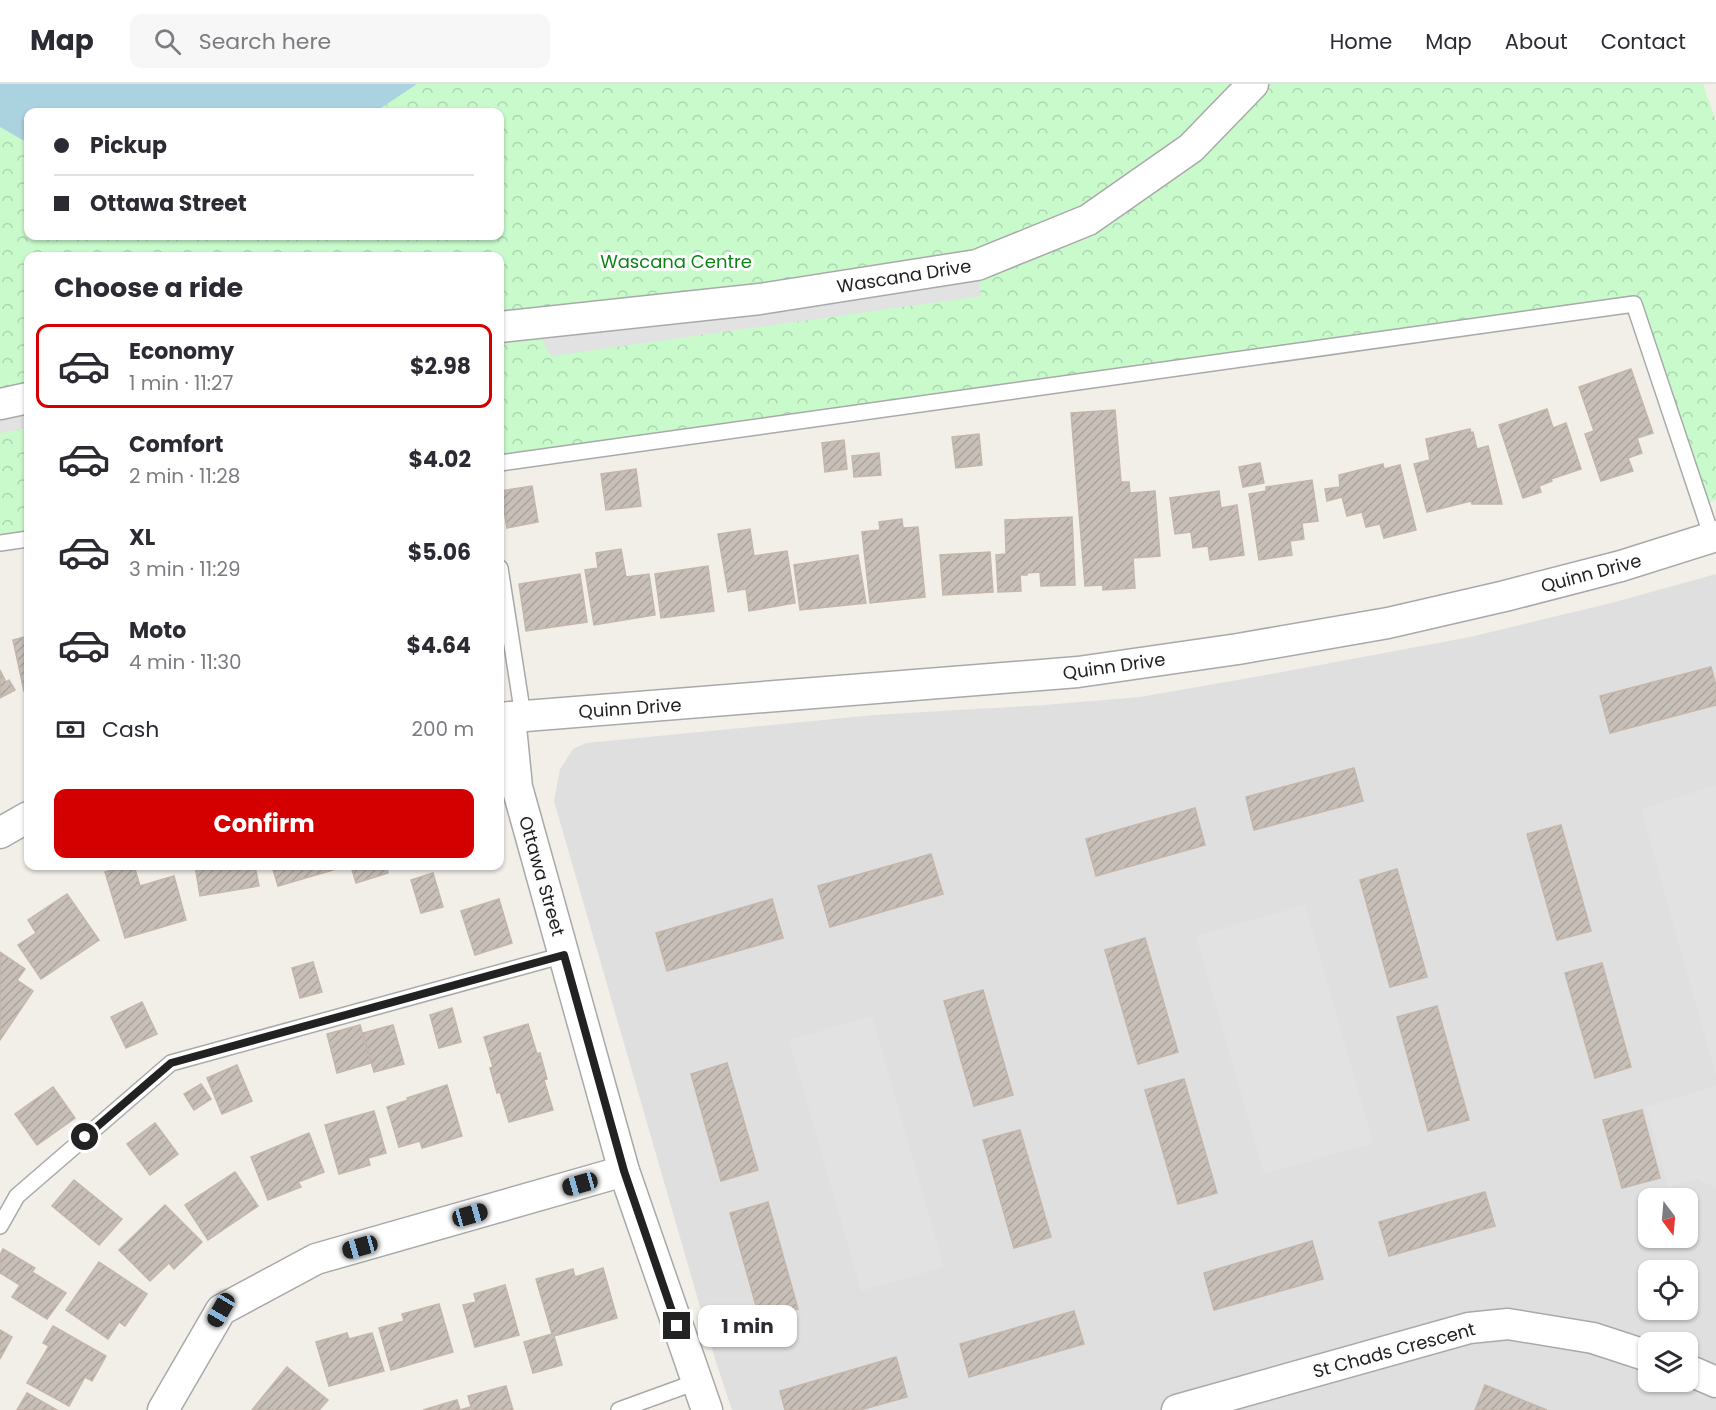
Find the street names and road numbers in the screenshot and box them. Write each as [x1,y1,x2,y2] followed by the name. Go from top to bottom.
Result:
[835,253,973,299] street label: Wascana Drive
[1538,548,1644,598] street label: Quinn Drive
[1061,646,1167,686] street label: Quinn Drive
[578,692,682,724] street label: Quinn Drive
[513,813,571,939] street label: Ottawa Street
[1310,1316,1478,1384] street label: St Chads Crescent

